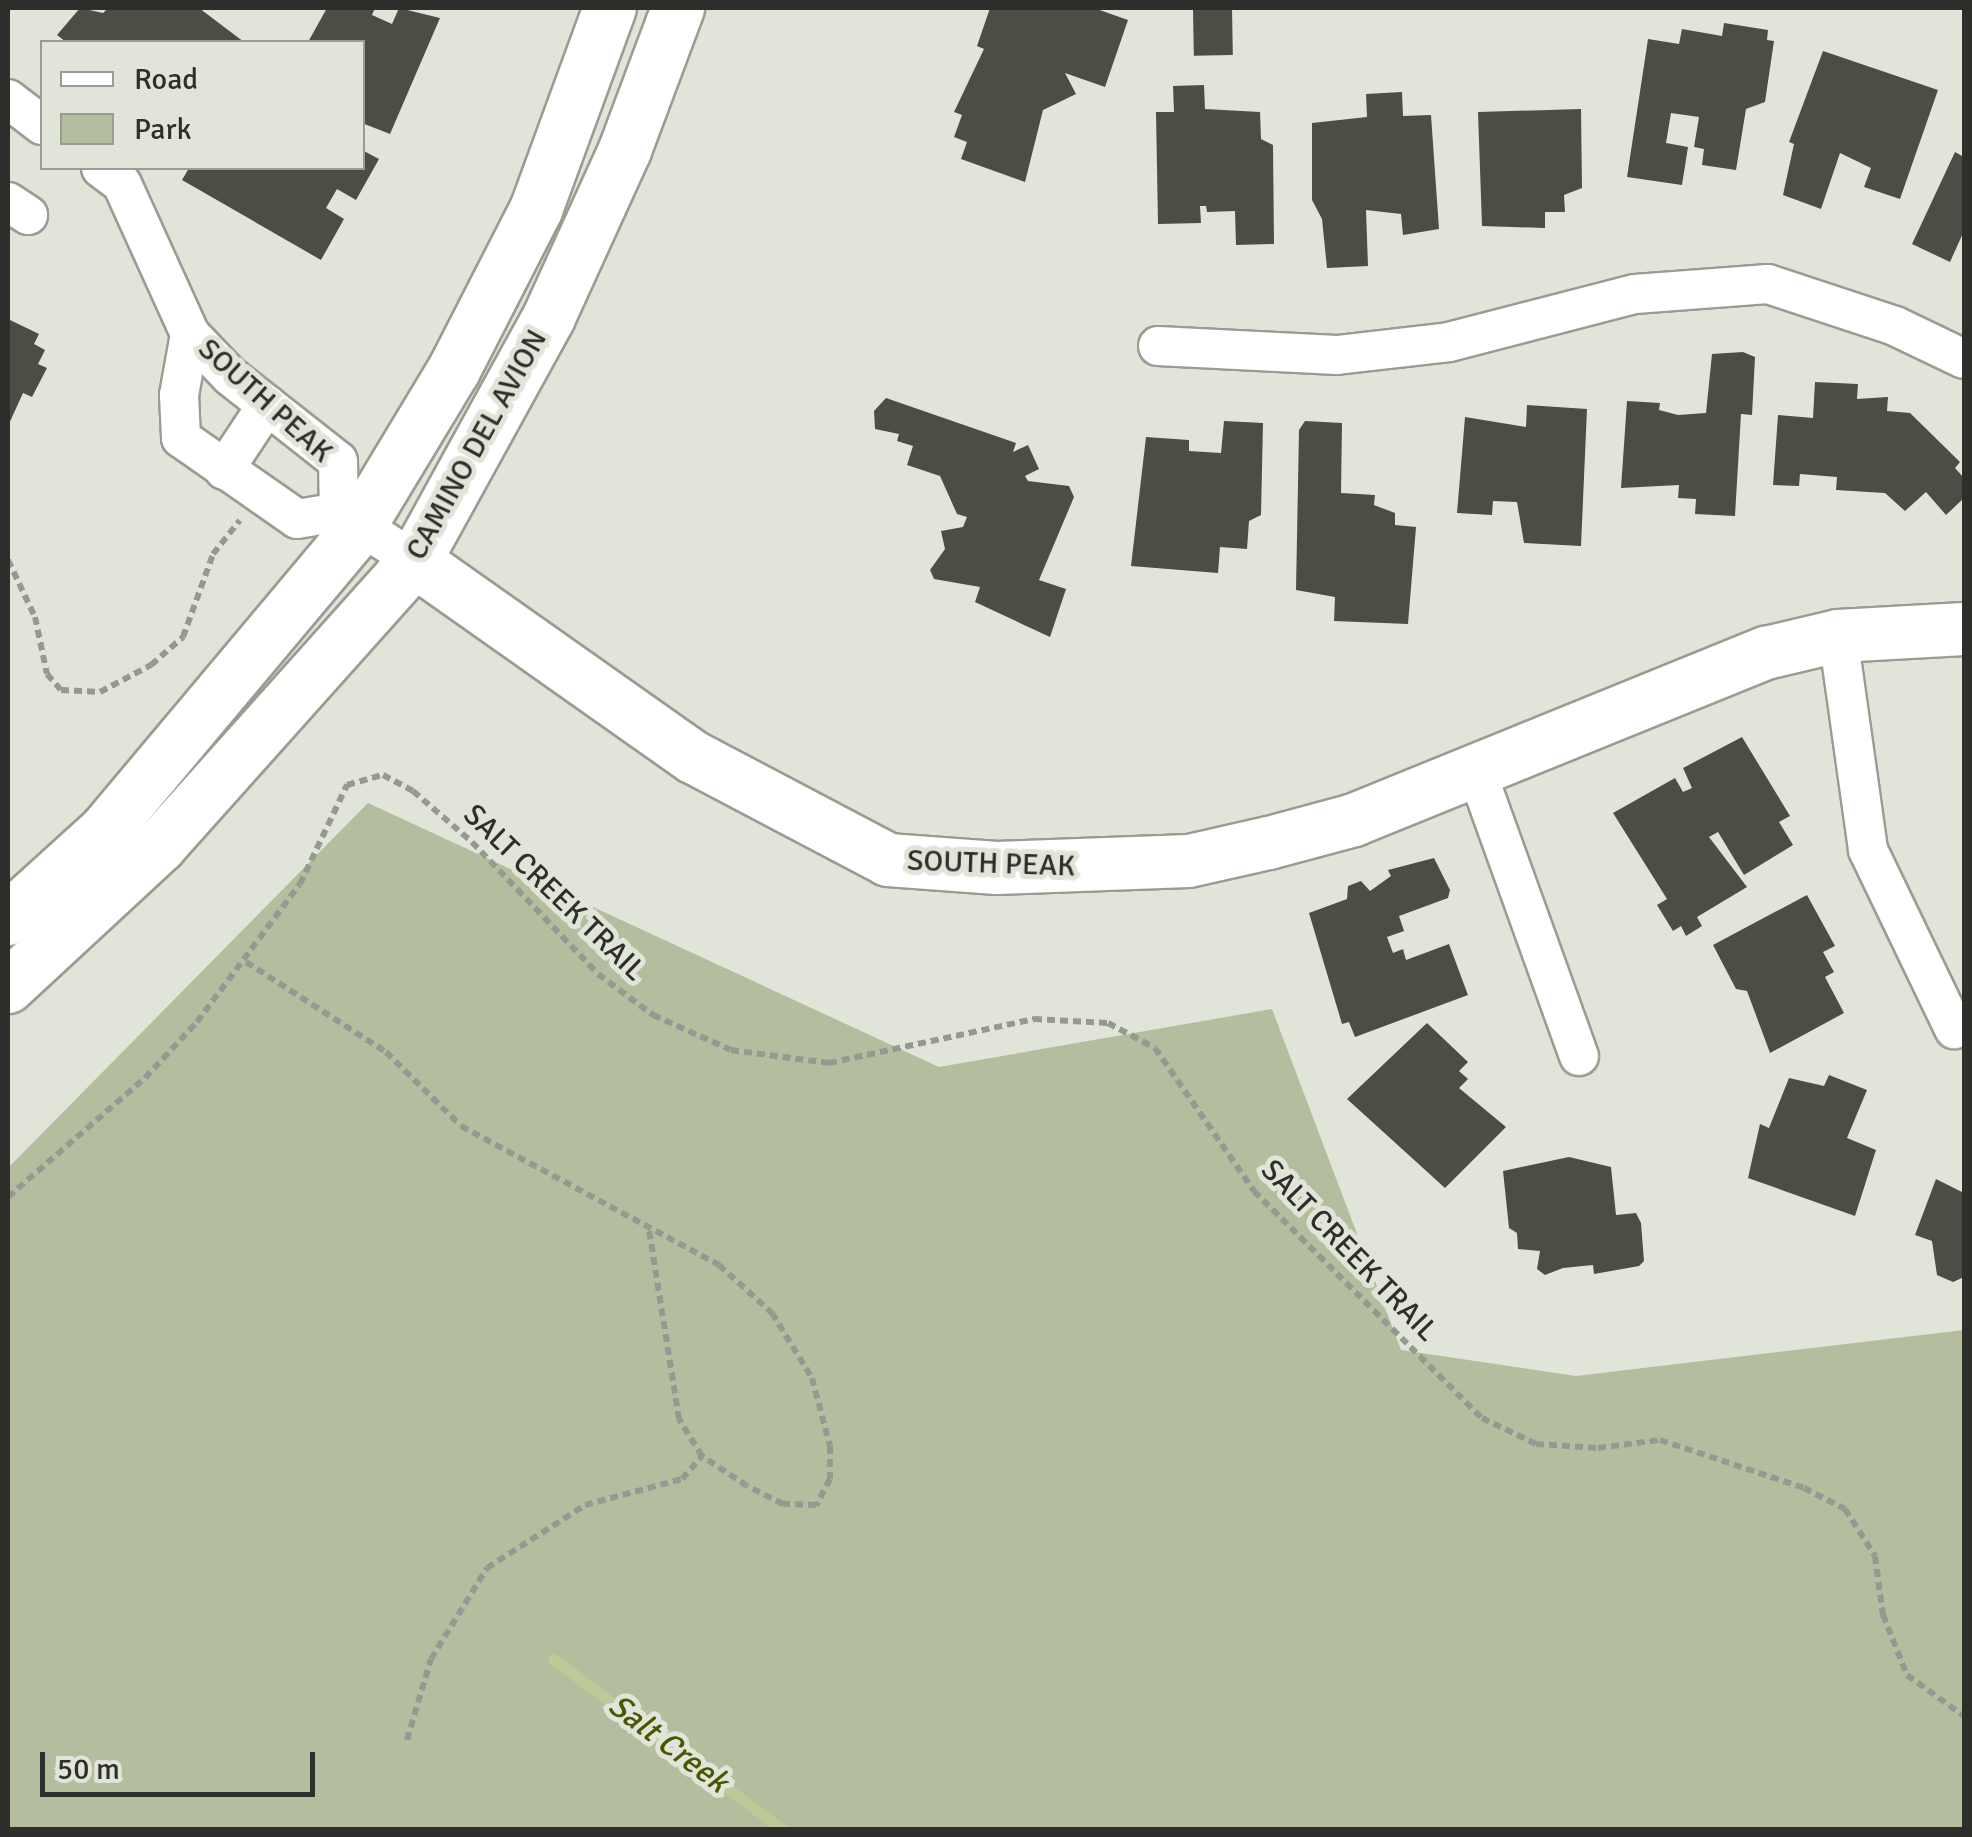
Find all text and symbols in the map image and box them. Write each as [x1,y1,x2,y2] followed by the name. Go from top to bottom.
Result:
[40,40,365,170] legend
[134,61,198,98] text: Road
[134,111,192,148] text: Park
[399,324,555,566] street label: CAMINO DEL AVION
[190,331,340,471] street label: SOUTH PEAK
[456,797,652,989] street label: SALT CREEK TRAIL
[906,843,1076,885] street label: SOUTH PEAK
[1253,1153,1445,1349] street label: SALT CREEK TRAIL
[601,1687,735,1801] water label: Salt Creek
[45,1732,320,1794] scale bar
[57,1751,120,1788] text: 50 m

